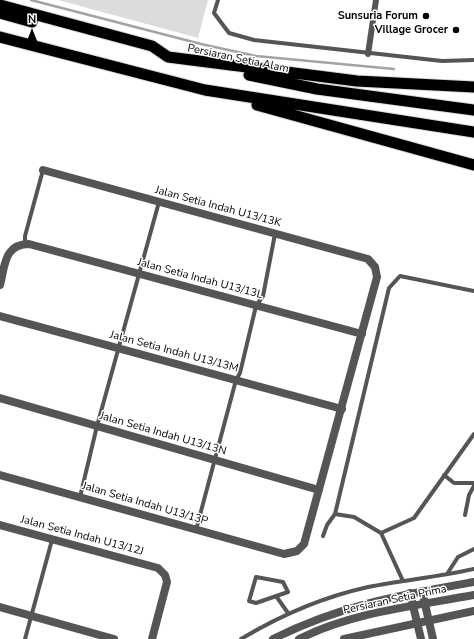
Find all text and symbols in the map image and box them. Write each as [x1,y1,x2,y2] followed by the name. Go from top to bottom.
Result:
[338,9,418,23] place label: Sunsuria Forum
[421,11,431,21] marker: Sunsuria Forum
[12,12,52,52] north arrow
[28,12,36,27] text: N
[375,23,448,37] place label: Village Grocer
[451,25,461,35] marker: Village Grocer
[186,42,290,76] street label: Persiaran Setia Alam
[154,184,282,230] street label: Jalan Setia Indah U13/13K
[136,256,264,302] street label: Jalan Setia Indah U13/13L
[108,328,240,376] street label: Jalan Setia Indah U13/13M
[98,410,228,458] street label: Jalan Setia Indah U13/13N
[81,480,209,528] street label: Jalan Setia Indah U13/13P
[19,513,145,559] street label: Jalan Setia Indah U13/12J
[342,583,448,617] street label: Persiaran Setia Prima

